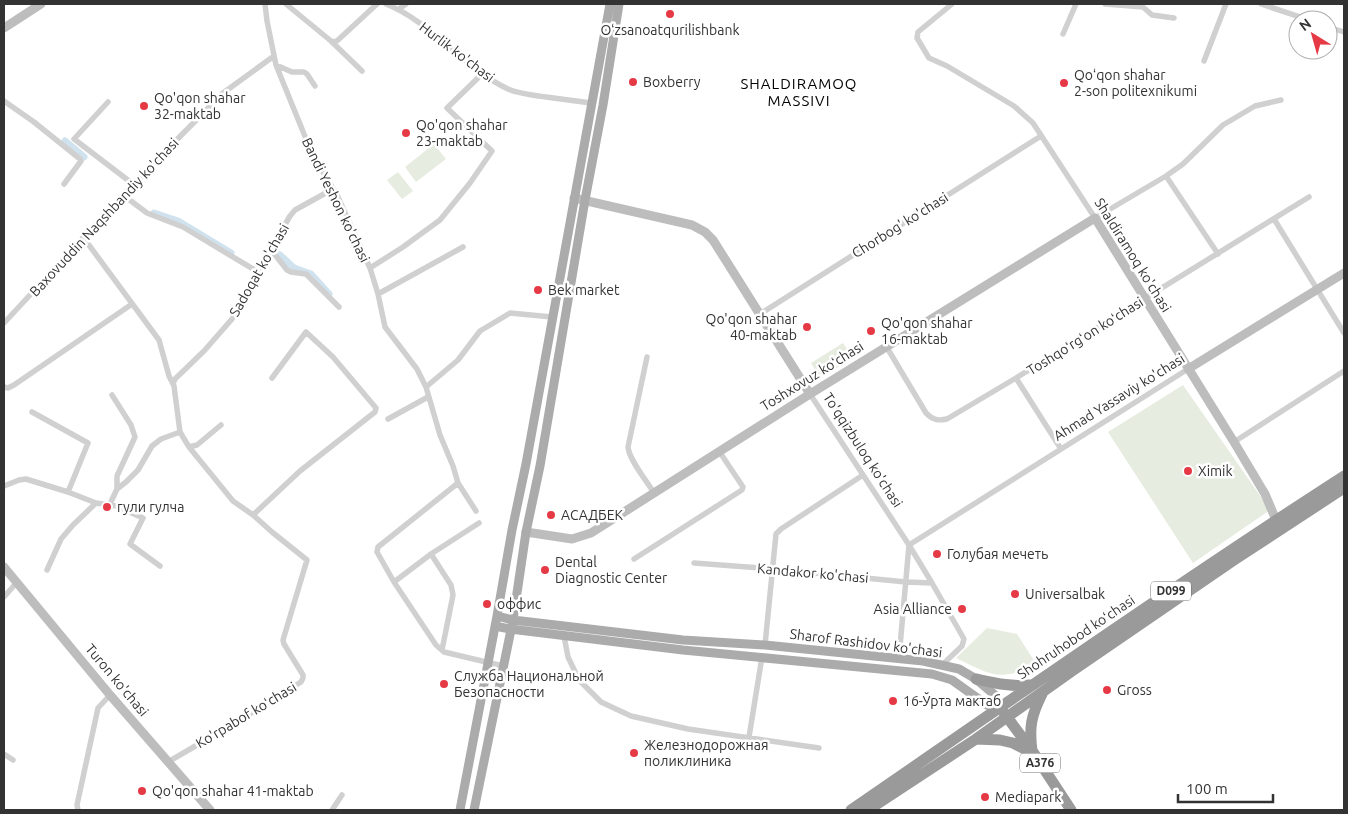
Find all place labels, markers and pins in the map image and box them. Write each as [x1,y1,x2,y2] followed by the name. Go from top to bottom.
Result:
[664,8,676,20] marker: Oʻzsanoatqurilishbank
[600,22,740,38] place label: Oʻzsanoatqurilishbank
[1074,67,1197,99] place label: Qoʻqon shahar 2-son politexnikumi
[643,74,701,90] place label: Boxberry
[627,76,639,88] marker: Boxberry
[1058,77,1070,89] marker: Qoʻqon shahar 2-son politexnikumi
[154,90,246,122] place label: Qo'qon shahar 32-maktab
[138,100,150,112] marker: Qo'qon shahar 32-maktab
[416,117,508,149] place label: Qo'qon shahar 23-maktab
[400,127,412,139] marker: Qo'qon shahar 23-maktab
[548,282,620,298] place label: Bek market
[532,284,544,296] marker: Bek market
[706,311,798,343] place label: Qo'qon shahar 40-maktab
[881,315,973,347] place label: Qo'qon shahar 16-maktab
[801,321,813,333] marker: Qo'qon shahar 40-maktab
[865,325,877,337] marker: Qo'qon shahar 16-maktab
[1198,463,1233,479] place label: Ximik
[1182,465,1194,477] marker: Ximik
[117,499,184,515] place label: гули гулча
[101,501,113,513] marker: гули гулча
[561,507,623,523] place label: АСАДБЕК
[545,509,557,521] marker: АСАДБЕК
[947,546,1048,562] place label: Голубая мечеть
[931,548,943,560] marker: Голубая мечеть
[555,554,668,586] place label: Dental Diagnostic Center
[539,564,551,576] marker: Dental Diagnostic Center
[1025,586,1105,602] place label: Universalbak
[1009,588,1021,600] marker: Universalbak
[497,596,542,612] place label: оффис
[481,598,493,610] marker: оффис
[874,601,952,617] place label: Asia Alliance
[956,603,968,615] marker: Asia Alliance
[454,668,604,700] place label: Служба Национальной Безопасности
[438,678,450,690] marker: Служба Национальной Безопасности
[1117,682,1152,698] place label: Gross
[1101,684,1113,696] marker: Gross
[903,691,1001,709] place label: 16-Ўрта мактаб
[887,695,899,707] marker: 16-Ўрта мактаб
[644,737,769,769] place label: Железнодорожная поликлиника
[628,747,640,759] marker: Железнодорожная поликлиника
[152,783,314,799] place label: Qo'qon shahar 41-maktab
[136,785,148,797] marker: Qo'qon shahar 41-maktab
[995,789,1061,805] place label: Mediapark
[979,791,991,803] marker: Mediapark

